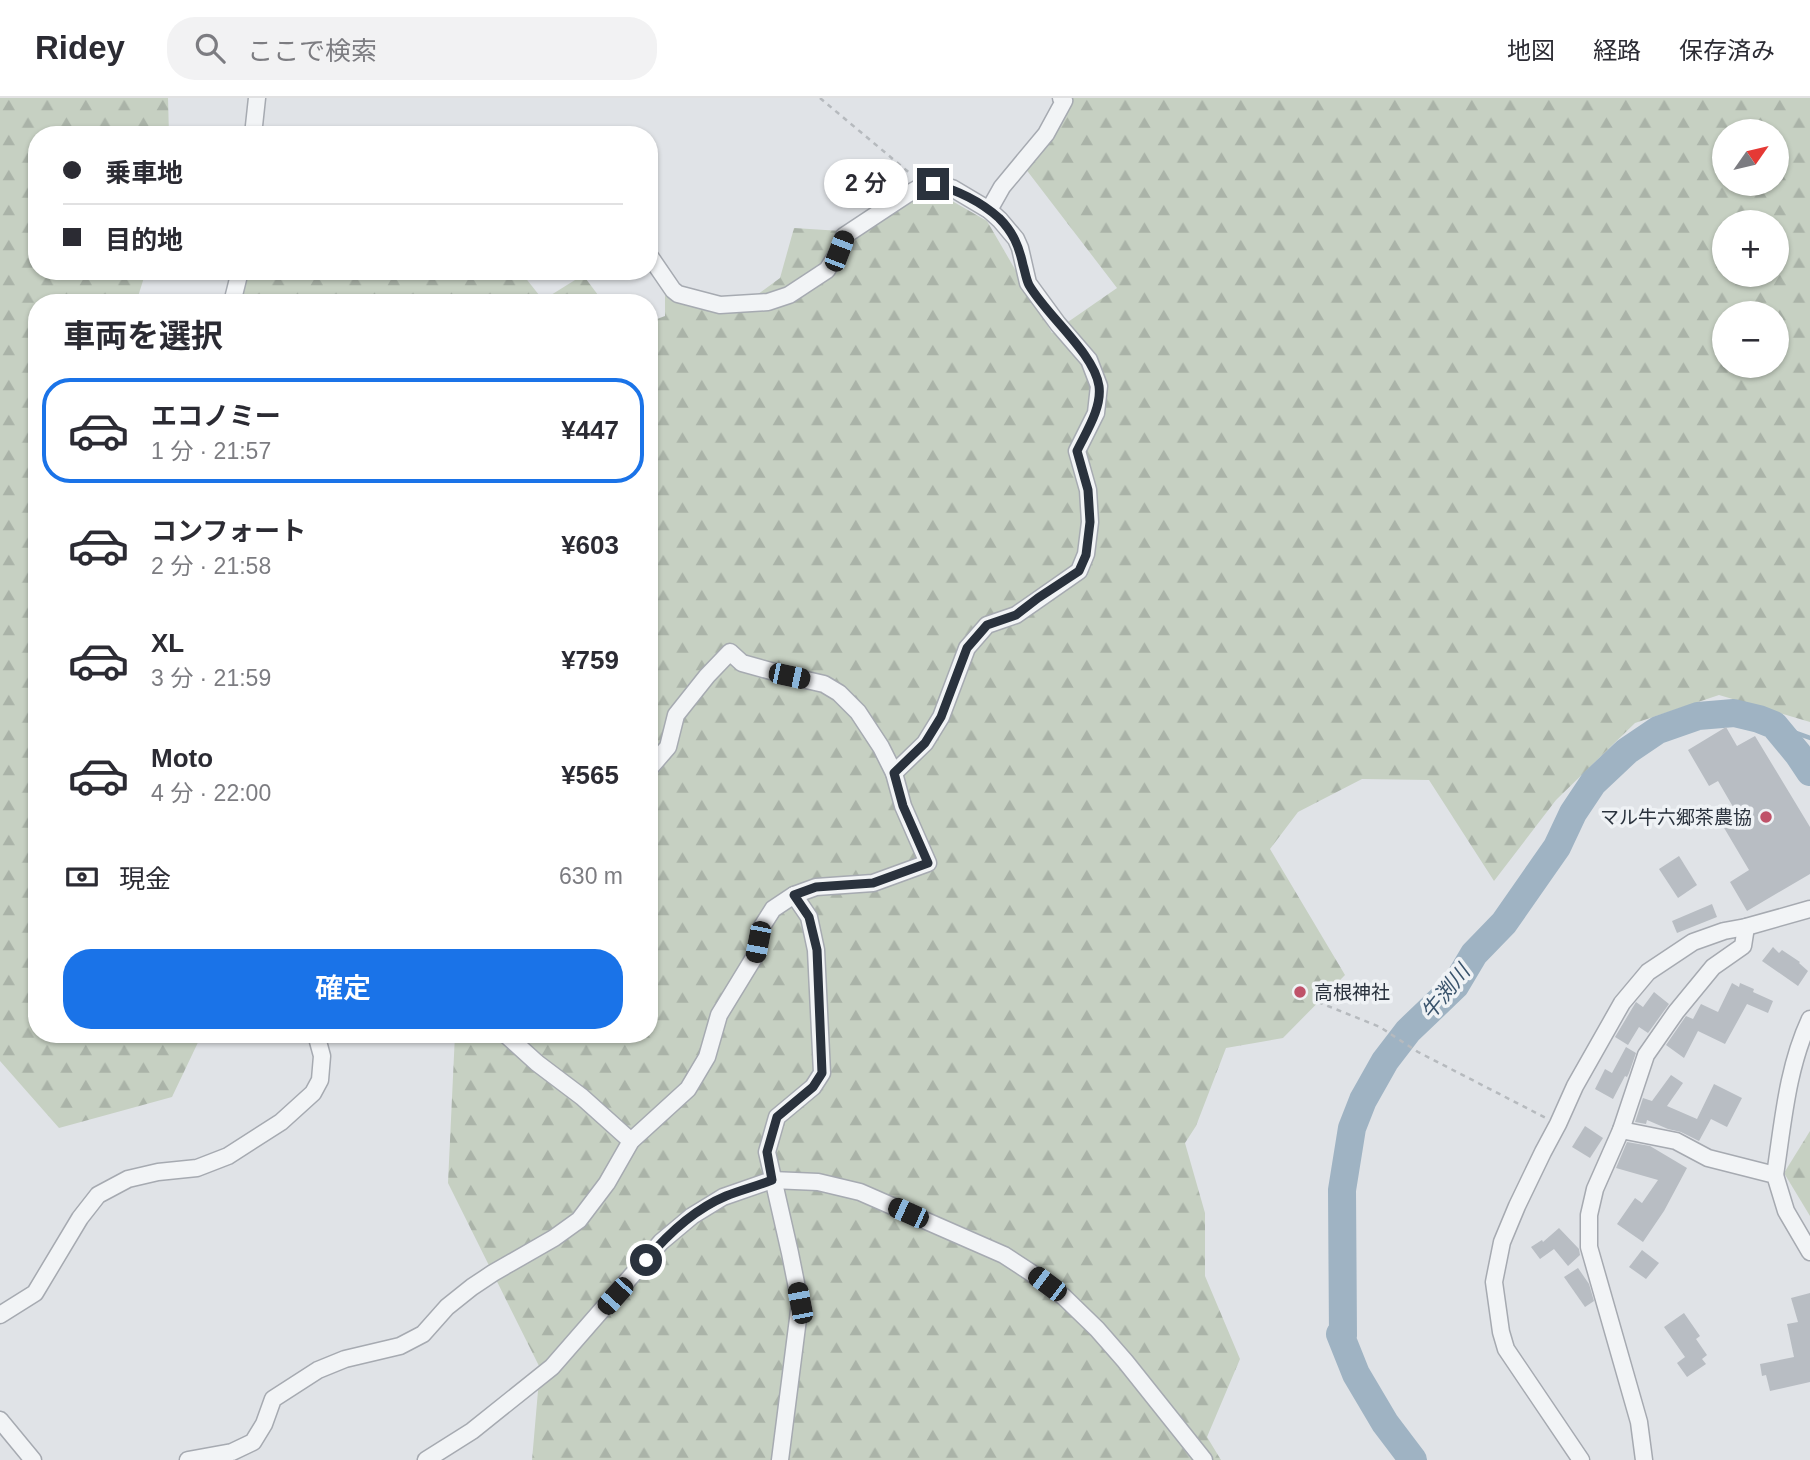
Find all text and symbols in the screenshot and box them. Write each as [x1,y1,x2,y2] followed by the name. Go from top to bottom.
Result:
[167,17,657,80] search box
[35,29,125,66] text: Ridey
[191,29,229,67] icon: search
[247,36,377,66] text: ここで検索
[1507,37,1555,64] text: 地図
[1593,37,1641,64] text: 経路
[1679,37,1775,64] text: 保存済み
[1712,119,1788,196] north arrow
[1712,119,1789,378] map controls
[105,158,183,188] text: 乗車地
[824,160,908,208] callout: 2 分
[917,168,949,200] route end
[845,170,887,196] text: 2 分
[1712,210,1789,287] button: +
[105,225,183,255] text: 目的地
[822,228,857,274] car
[1712,301,1789,378] button: −
[63,318,223,354] text: 車両を選択
[67,399,130,462] icon: car
[151,401,281,431] text: エコノミー
[561,415,619,445] text: ¥447
[151,438,271,464] text: 1 分 · 21:57
[67,514,130,577] icon: car
[151,516,306,546] text: コンフォート
[561,530,619,560] text: ¥603
[151,553,271,579] text: 2 分 · 21:58
[151,628,184,658] text: XL
[67,629,130,692] icon: car
[561,645,619,675] text: ¥759
[767,661,812,691] car
[151,665,271,691] text: 3 分 · 21:59
[151,743,213,773] text: Moto
[67,744,130,807] icon: car
[561,760,619,790] text: ¥565
[151,780,271,806] text: 4 分 · 22:00
[1600,807,1752,828] place label: マル牛六郷茶農協
[1758,809,1774,825] marker: マル牛六郷茶農協
[63,858,101,896] icon: cash
[559,863,623,889] text: 630 m
[119,864,171,894] text: 現金
[744,919,773,965] car
[63,949,623,1029] button: 確定
[1416,959,1475,1024] water label: 牛渕川
[1314,982,1390,1003] place label: 高根神社
[1292,984,1308,1000] marker: 高根神社
[885,1195,932,1231] car
[630,1244,662,1276] route start
[1024,1263,1071,1305] car
[594,1273,637,1319] car
[786,1280,815,1326] car

